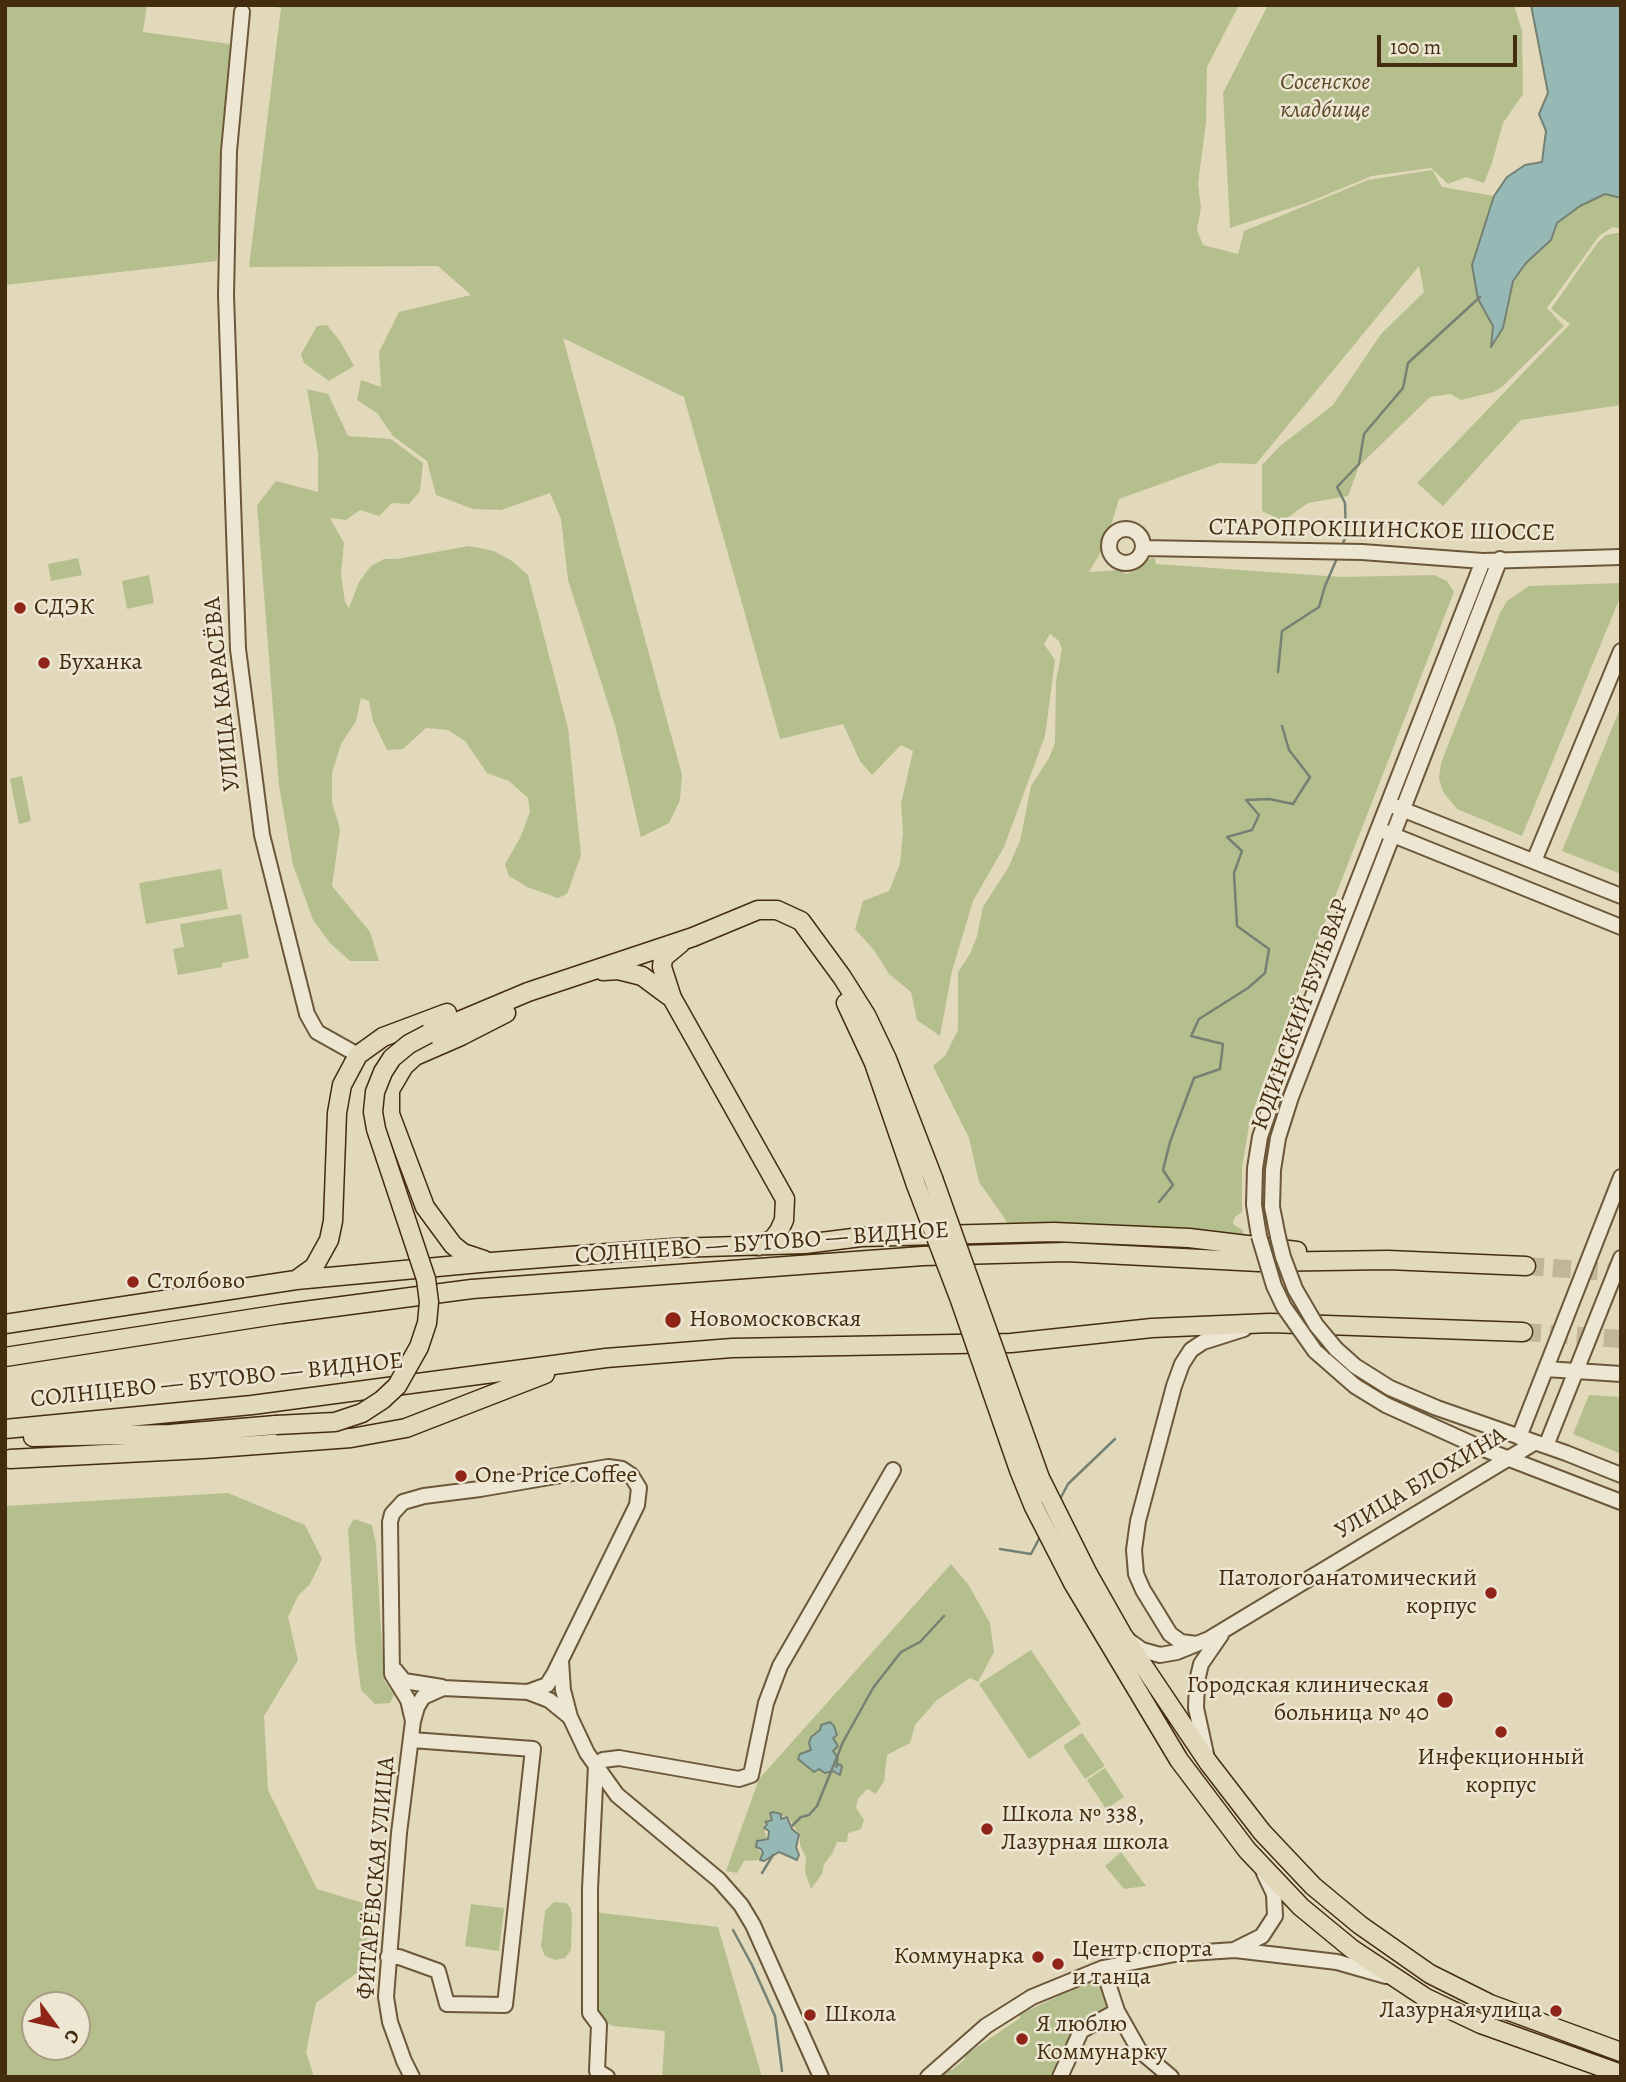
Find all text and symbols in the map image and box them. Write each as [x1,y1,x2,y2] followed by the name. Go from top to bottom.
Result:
[1381,21,1521,65] scale bar
[1390,33,1441,61] text: 100 m
[1280,69,1370,125] park label: Сосенское кладбище
[1208,514,1556,548] street label: СТАРОПРОКШИНСКОЕ ШОССЕ
[34,594,94,622] place label: СДЭК
[198,595,248,793] street label: УЛИЦА КАРАСЁВА
[12,600,28,616] marker: СДЭК
[58,649,143,677] place label: Буханка
[36,655,52,671] marker: Буханка
[1246,896,1356,1134] street label: ЮДИНСКИЙ БУЛЬВАР
[574,1217,950,1271] street label: СОЛНЦЕВО — БУТОВО — ВИДНОЕ
[147,1268,245,1296] place label: Столбово
[125,1274,141,1290] marker: Столбово
[689,1306,861,1334] place label: Новомосковская
[663,1310,683,1330] marker: Новомосковская
[29,1347,405,1415] street label: СОЛНЦЕВО — БУТОВО — ВИДНОЕ
[1330,1422,1512,1546] street label: УЛИЦА БЛОХИНА
[475,1462,637,1490] place label: One Price Coffee
[453,1468,469,1484] marker: One Price Coffee
[1218,1565,1477,1621] place label: Патологоанатомический корпус
[1483,1585,1499,1601] marker: Патологоанатомический корпус
[1186,1672,1429,1728] place label: Городская клиническая больница № 40
[1435,1690,1455,1710] marker: Городская клиническая больница № 40
[1493,1724,1509,1740] marker: Инфекционный корпус
[1417,1744,1585,1800] place label: Инфекционный корпус
[352,1755,402,2001] street label: ФИТАРЁВСКАЯ УЛИЦА
[1001,1801,1169,1857] place label: Школа № 338, Лазурная школа
[979,1821,995,1837] marker: Школа № 338, Лазурная школа
[1072,1936,1213,1992] place label: Центр спорта и танца
[894,1943,1024,1971] place label: Коммунарка
[1030,1949,1046,1965] marker: Коммунарка
[1050,1956,1066,1972] marker: Центр спорта и танца
[21,1991,91,2061] north arrow
[1379,1997,1542,2025] place label: Лазурная улица
[824,2001,896,2029] place label: Школа
[1548,2003,1564,2019] marker: Лазурная улица
[802,2007,818,2023] marker: Школа
[1036,2011,1167,2067] place label: Я люблю Коммунарку
[58,2024,86,2048] text: С
[1014,2031,1030,2047] marker: Я люблю Коммунарку

